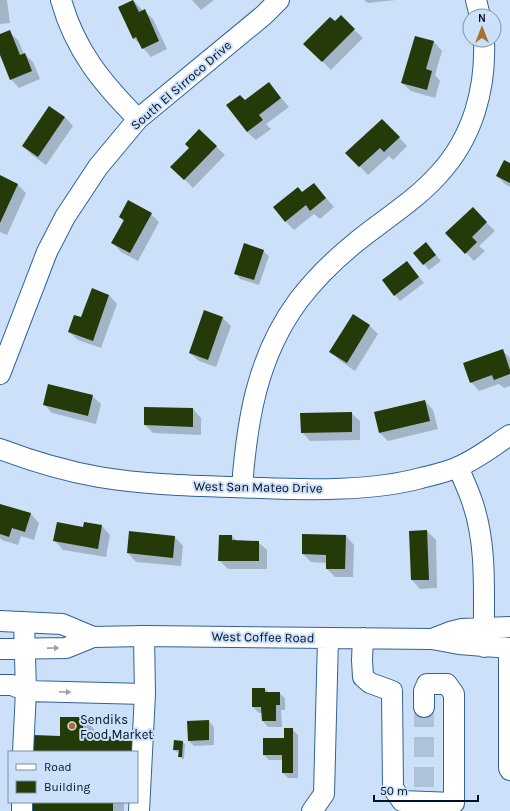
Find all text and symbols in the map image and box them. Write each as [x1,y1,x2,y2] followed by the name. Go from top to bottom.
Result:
[462,8,502,48] north arrow
[478,12,486,25] text: N
[128,37,235,133] street label: South El Sirroco Drive
[193,478,323,496] street label: West San Mateo Drive
[211,629,315,645] street label: West Coffee Road
[47,645,60,651] one-way arrow
[59,688,71,695] one-way arrow
[80,712,153,742] place label: Sendiks Food Market
[67,721,77,731] marker: Sendiks Food Market
[8,751,138,803] legend
[44,760,72,774] text: Road
[374,777,478,803] scale bar
[44,780,91,794] text: Building
[380,784,408,798] text: 50 m

